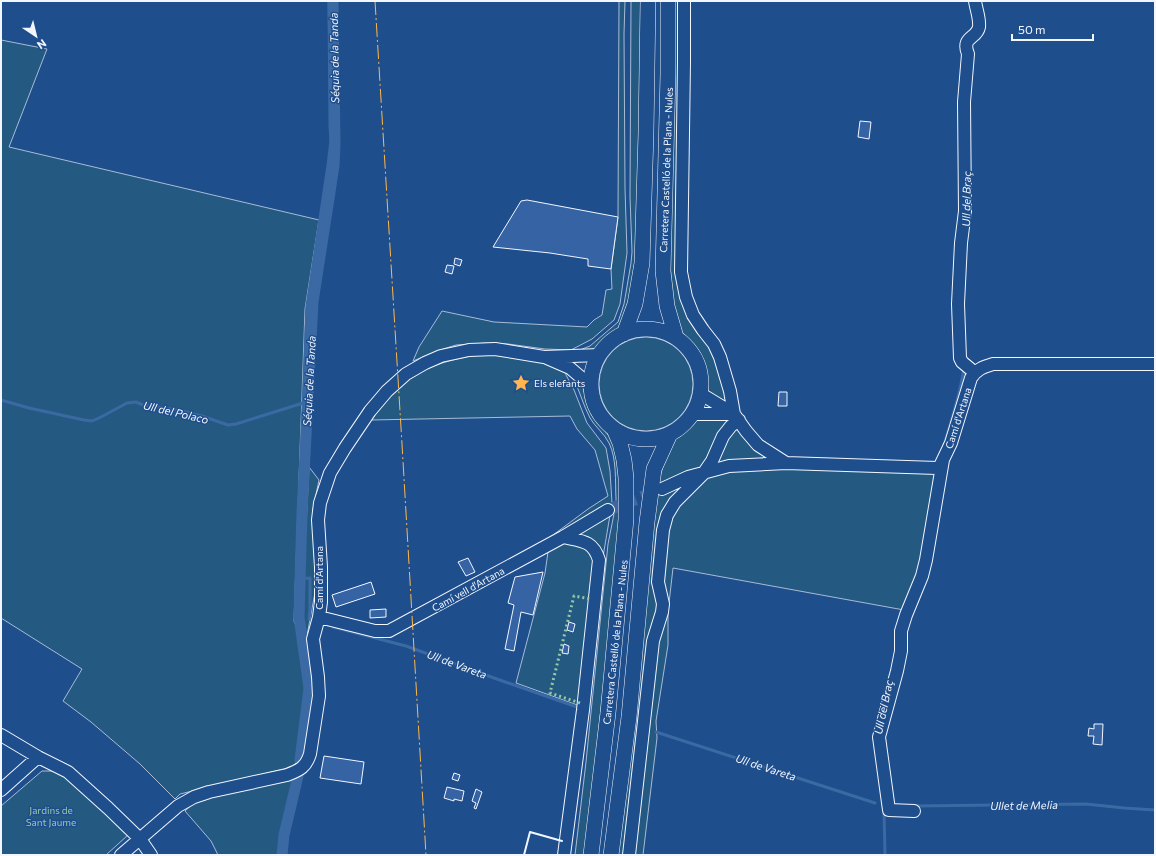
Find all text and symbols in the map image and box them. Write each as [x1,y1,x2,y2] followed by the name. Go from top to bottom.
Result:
[327,12,341,103] water label: Séquia de la Tanda
[16,16,56,56] north arrow
[1012,16,1093,42] scale bar
[1018,22,1046,36] text: 50 m
[35,37,49,52] text: N
[657,87,675,253] street label: Carretera Castelló de la Plana - Nules
[959,171,973,227] water label: Ull del Braç
[300,335,318,427] water label: Séquia de la Tanda
[511,373,531,393] place icon: Els elefants
[534,377,586,389] place label: Els elefants
[942,386,974,450] street label: Camí d'Artana
[142,398,210,426] water label: Ull del Polaco
[313,546,325,610] street label: Camí d'Artana
[600,559,630,725] street label: Carretera Castelló de la Plana - Nules
[430,564,506,614] street label: Camí vell d'Artana
[425,647,489,681] water label: Ull de Vareta
[871,678,895,735] water label: Ull del Braç
[734,751,798,783] water label: Ull de Vareta
[990,798,1058,812] water label: Ullet de Melia
[26,804,76,828] park label: Jardins de Sant Jaume

